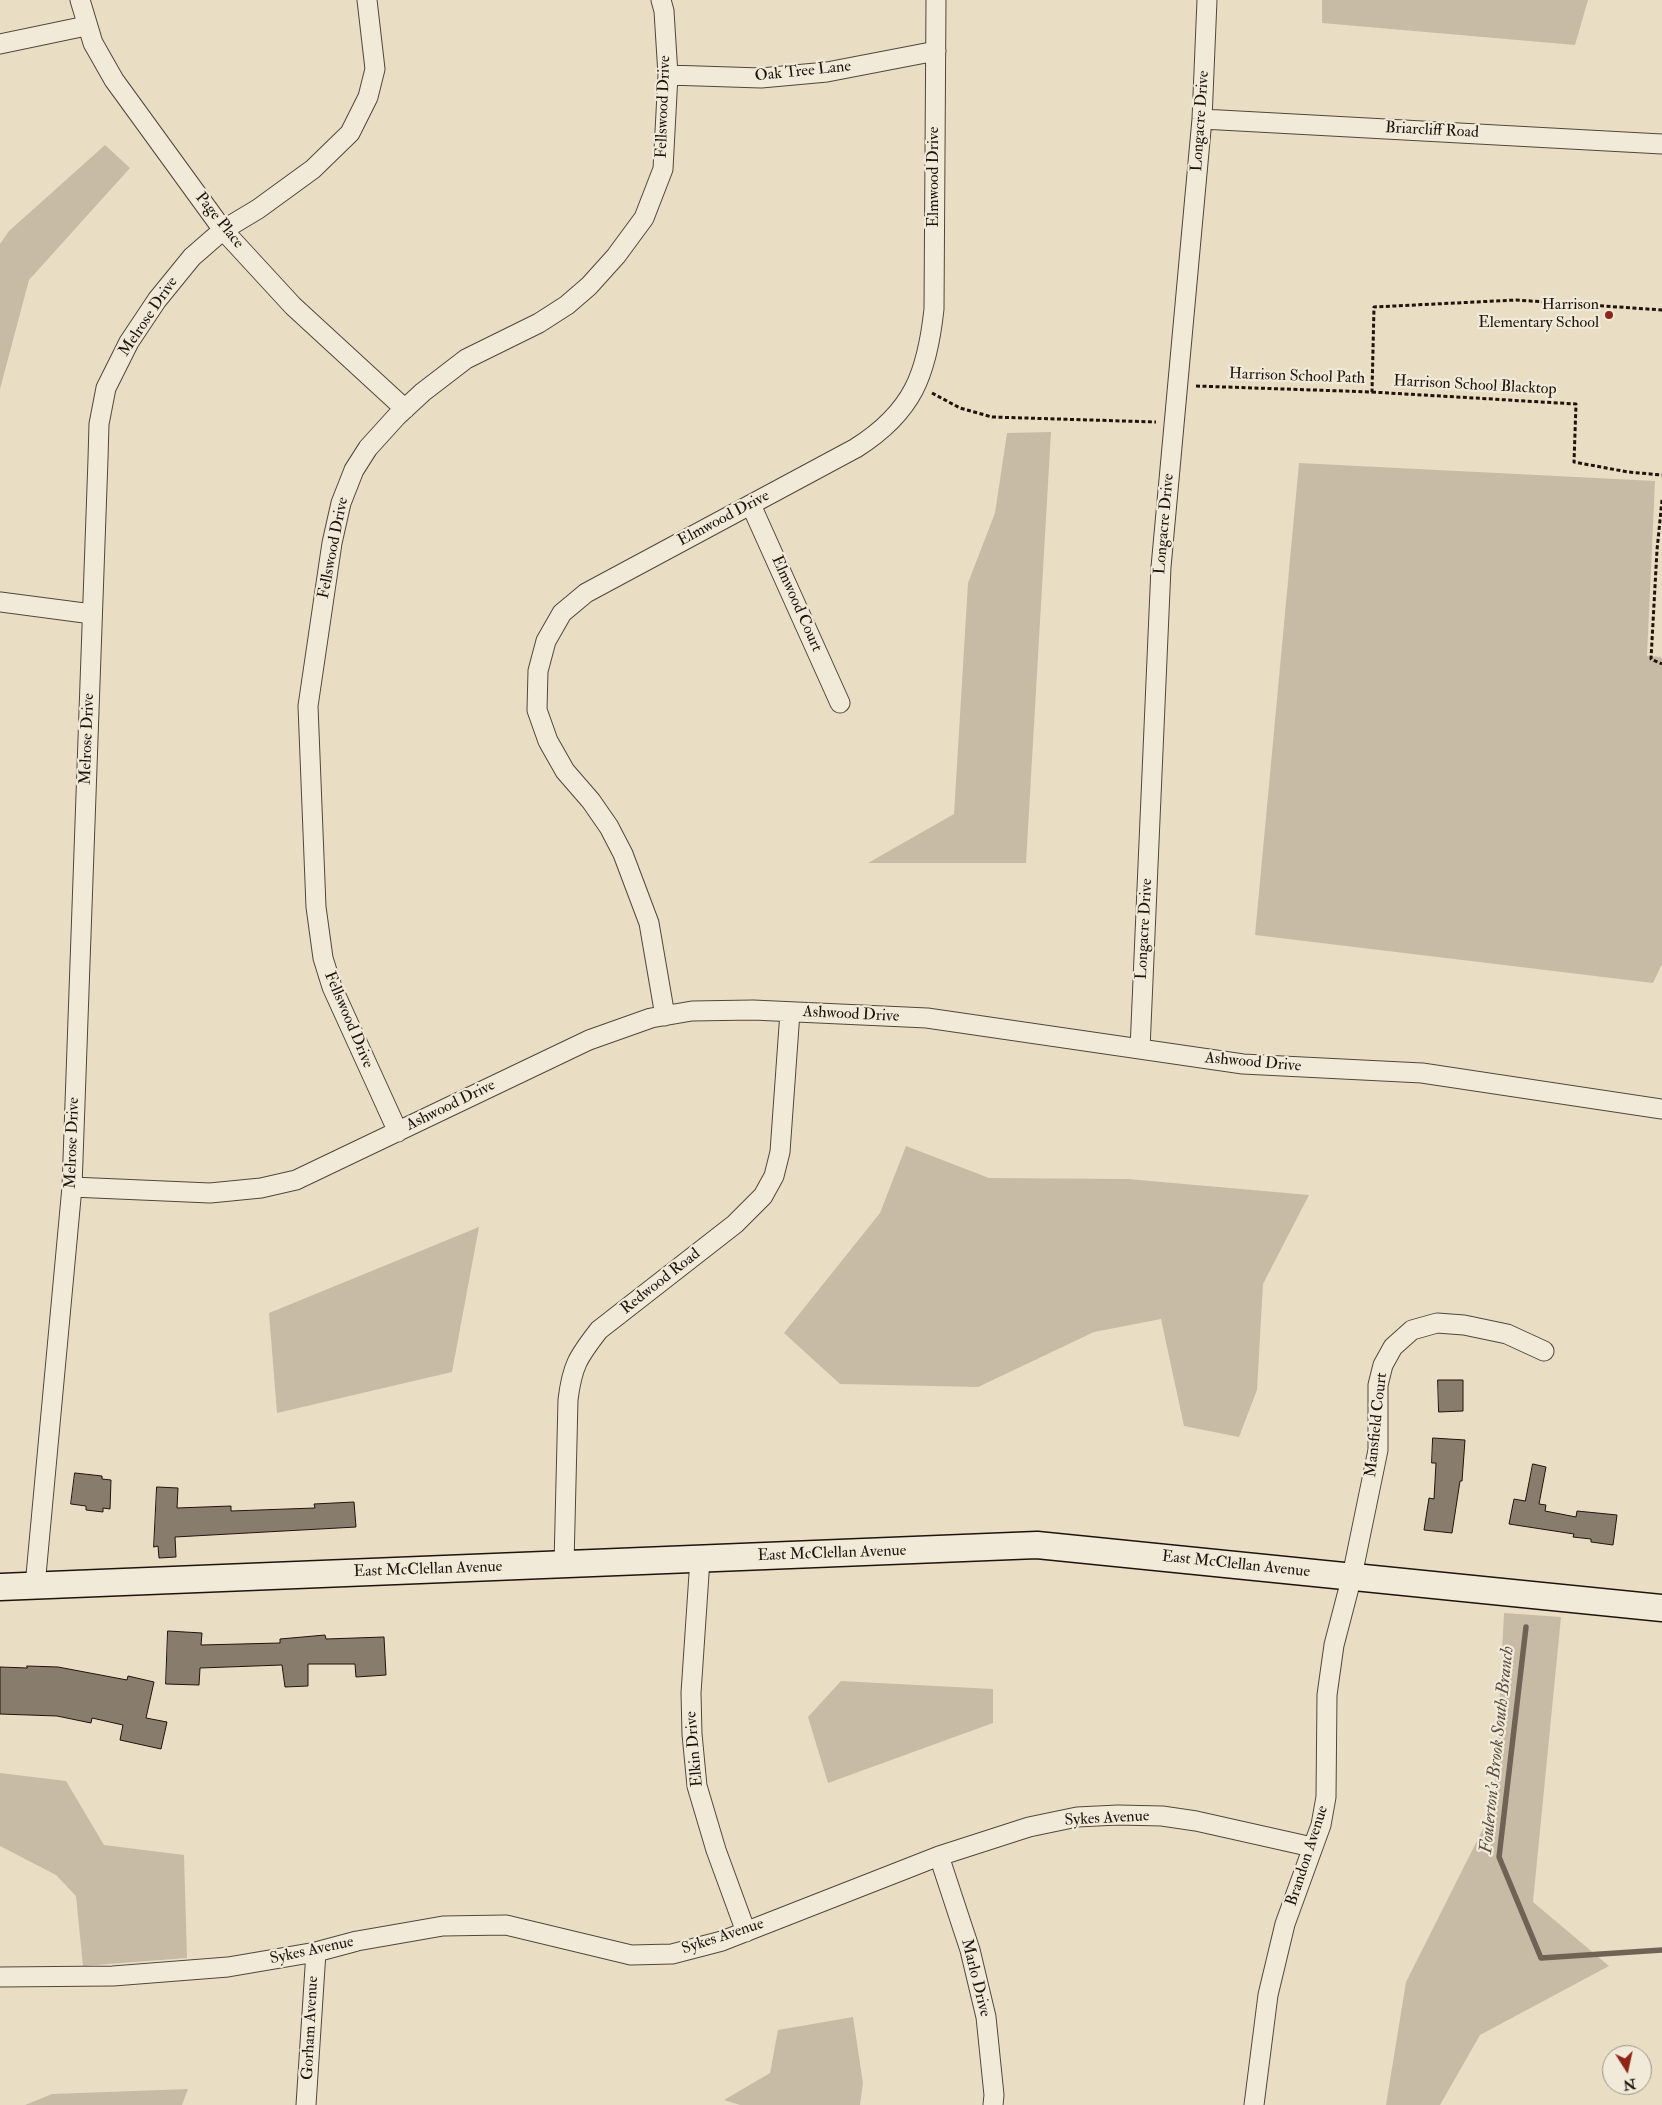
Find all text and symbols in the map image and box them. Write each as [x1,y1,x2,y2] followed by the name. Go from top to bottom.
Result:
[653,55,675,159] street label: Fellswood Drive
[754,57,852,87] street label: Oak Tree Lane
[1188,70,1214,172] street label: Longacre Drive
[1385,119,1479,143] street label: Briarcliff Road
[925,127,945,227] street label: Elmwood Drive
[191,189,247,253] street label: Page Place
[115,274,183,360] street label: Melrose Drive
[1478,296,1599,334] place label: Harrison Elementary School
[1603,309,1615,321] marker: Harrison Elementary School
[1229,365,1365,389] street label: Harrison School Path
[1393,372,1557,400] street label: Harrison School Blacktop
[1151,473,1179,575] street label: Longacre Drive
[675,487,773,551] street label: Elmwood Drive
[315,496,353,600] street label: Fellswood Drive
[766,553,826,655] street label: Elmwood Court
[77,693,99,785] street label: Melrose Drive
[1133,878,1157,980] street label: Longacre Drive
[319,969,377,1071] street label: Fellswood Drive
[802,1003,900,1027] street label: Ashwood Drive
[1204,1049,1302,1077] street label: Ashwood Drive
[403,1076,499,1136] street label: Ashwood Drive
[62,1097,84,1189] street label: Melrose Drive
[617,1245,705,1319] street label: Redwood Road
[1362,1372,1392,1478] street label: Mansfield Court
[757,1542,907,1566] street label: East McClellan Avenue
[1161,1548,1311,1582] street label: East McClellan Avenue
[353,1558,503,1582] street label: East McClellan Avenue
[1476,1645,1520,1855] water label: Foulerton's Brook South Branch
[682,1710,708,1788] street label: Elkin Drive
[1283,1803,1333,1909] street label: Brandon Avenue
[1064,1807,1150,1831] street label: Sykes Avenue
[680,1915,766,1959] street label: Sykes Avenue
[268,1933,356,1969] street label: Sykes Avenue
[956,1937,994,2019] street label: Marlo Drive
[299,1976,323,2080] street label: Gorham Avenue
[1602,2045,1652,2095] north arrow
[1622,2075,1637,2094] text: N

